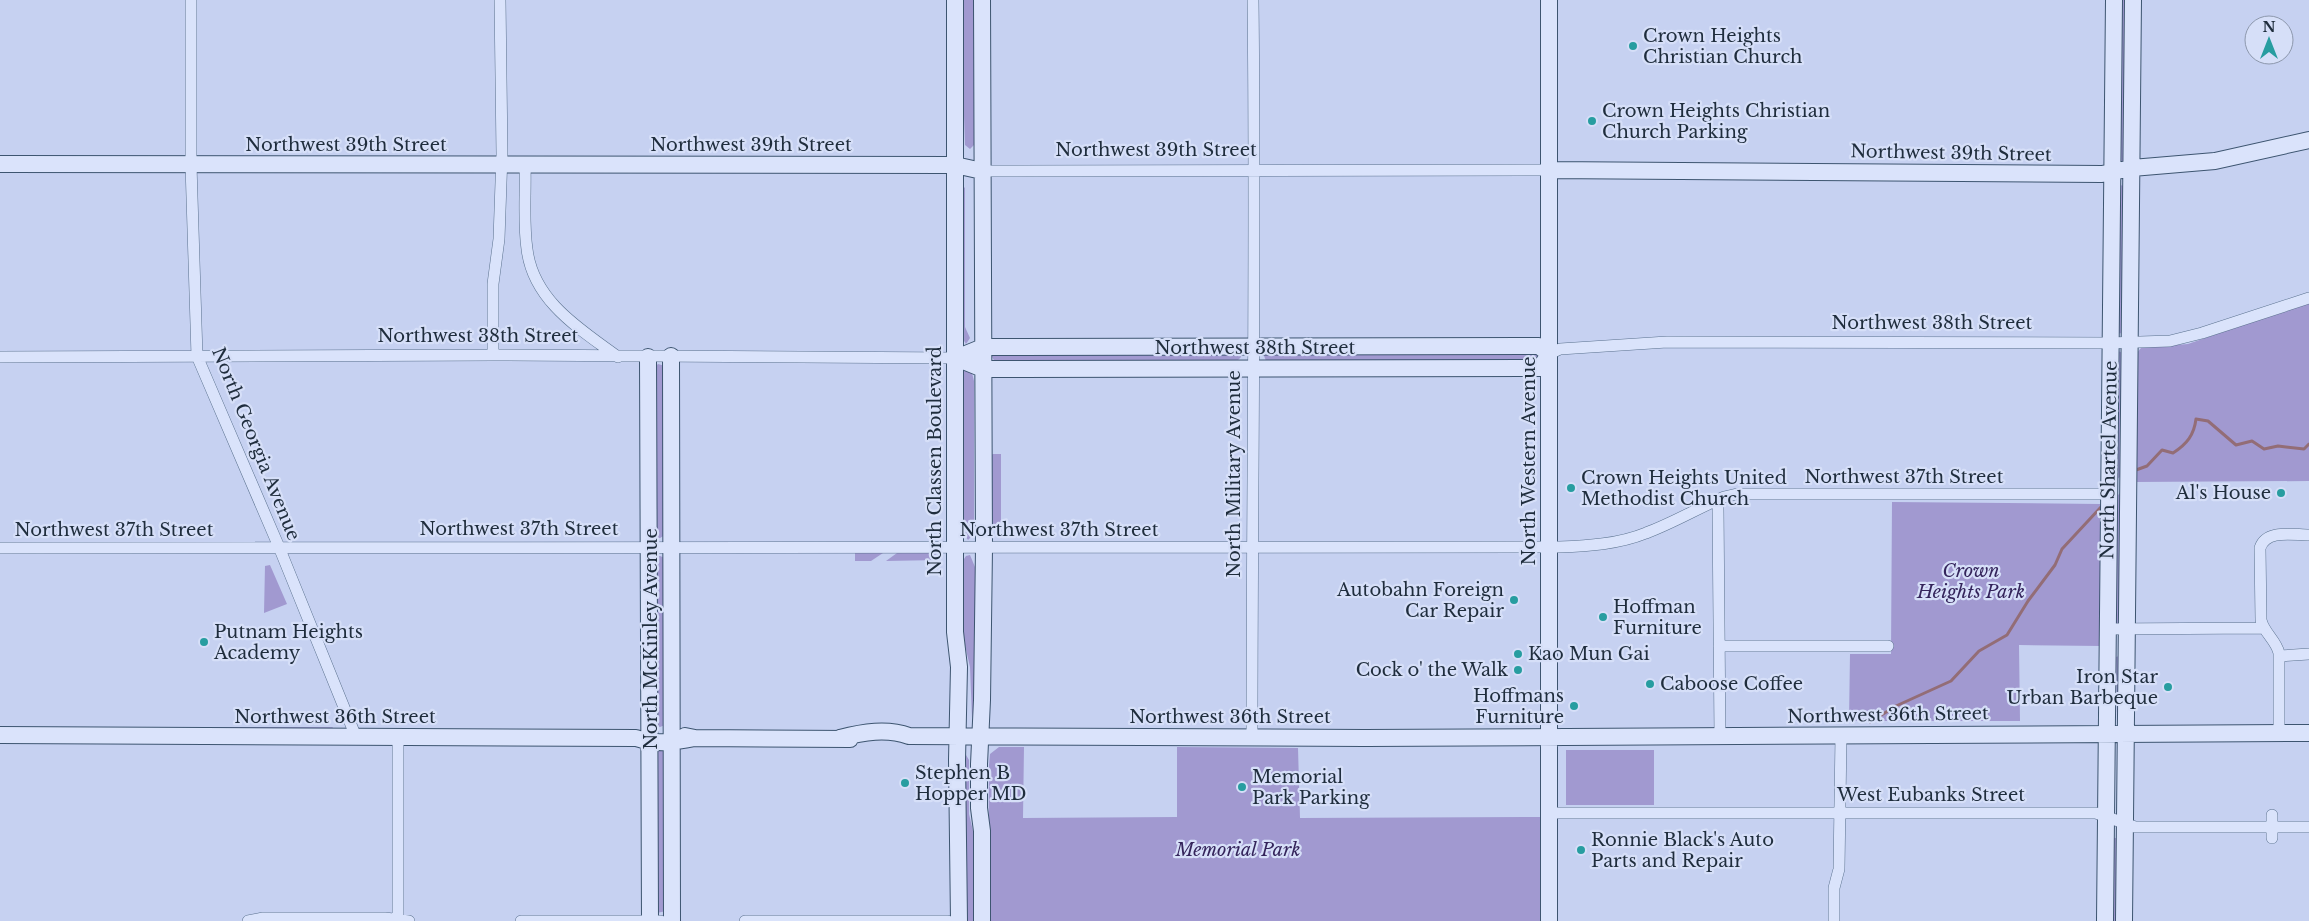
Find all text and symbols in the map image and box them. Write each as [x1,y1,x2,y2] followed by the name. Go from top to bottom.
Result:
[2244,15,2294,65] north arrow
[2262,18,2276,36] text: N
[1643,25,1803,68] place label: Crown Heights Christian Church
[1627,40,1639,52] marker: Crown Heights Christian Church
[1602,100,1830,143] place label: Crown Heights Christian Church Parking
[1586,115,1598,127] marker: Crown Heights Christian Church Parking
[245,134,447,156] street label: Northwest 39th Street
[650,134,852,156] street label: Northwest 39th Street
[1055,139,1257,161] street label: Northwest 39th Street
[1850,140,2052,166] street label: Northwest 39th Street
[1832,312,2033,334] street label: Northwest 38th Street
[378,325,579,347] street label: Northwest 38th Street
[1155,337,1356,359] street label: Northwest 38th Street
[207,344,305,544] street label: North Georgia Avenue
[924,346,946,576] street label: North Classen Boulevard
[1518,356,1540,566] street label: North Western Avenue
[2096,360,2122,560] street label: North Shartel Avenue
[1223,370,1245,578] street label: North Military Avenue
[1805,466,2004,488] street label: Northwest 37th Street
[1581,467,1787,510] place label: Crown Heights United Methodist Church
[1565,482,1577,494] marker: Crown Heights United Methodist Church
[2175,482,2271,504] place label: Al's House
[2275,487,2287,499] marker: Al's House
[420,518,619,540] street label: Northwest 37th Street
[15,519,214,541] street label: Northwest 37th Street
[960,519,1159,541] street label: Northwest 37th Street
[640,528,662,750] street label: North McKinley Avenue
[1916,560,2025,603] park label: Crown Heights Park
[1336,579,1504,622] place label: Autobahn Foreign Car Repair
[1508,594,1520,606] marker: Autobahn Foreign Car Repair
[1613,596,1702,639] place label: Hoffman Furniture
[1597,611,1609,623] marker: Hoffman Furniture
[213,621,363,664] place label: Putnam Heights Academy
[198,636,210,648] marker: Putnam Heights Academy
[1528,643,1650,665] place label: Kao Mun Gai
[1512,648,1524,660] marker: Kao Mun Gai
[1356,659,1508,681] place label: Cock o' the Walk
[1512,664,1524,676] marker: Cock o' the Walk
[2007,666,2158,709] place label: Iron Star Urban Barbeque
[1660,673,1803,695] place label: Caboose Coffee
[1644,678,1656,690] marker: Caboose Coffee
[2162,681,2174,693] marker: Iron Star Urban Barbeque
[1473,685,1564,728] place label: Hoffmans Furniture
[1568,700,1580,712] marker: Hoffmans Furniture
[1787,702,1989,728] street label: Northwest 36th Street
[234,706,436,728] street label: Northwest 36th Street
[1129,706,1331,728] street label: Northwest 36th Street
[915,762,1027,805] place label: Stephen B Hopper MD
[1252,766,1370,809] place label: Memorial Park Parking
[899,777,911,789] marker: Stephen B Hopper MD
[1236,781,1248,793] marker: Memorial Park Parking
[1836,784,2025,806] street label: West Eubanks Street
[1591,829,1774,872] place label: Ronnie Black's Auto Parts and Repair
[1175,839,1300,861] park label: Memorial Park
[1575,844,1587,856] marker: Ronnie Black's Auto Parts and Repair

